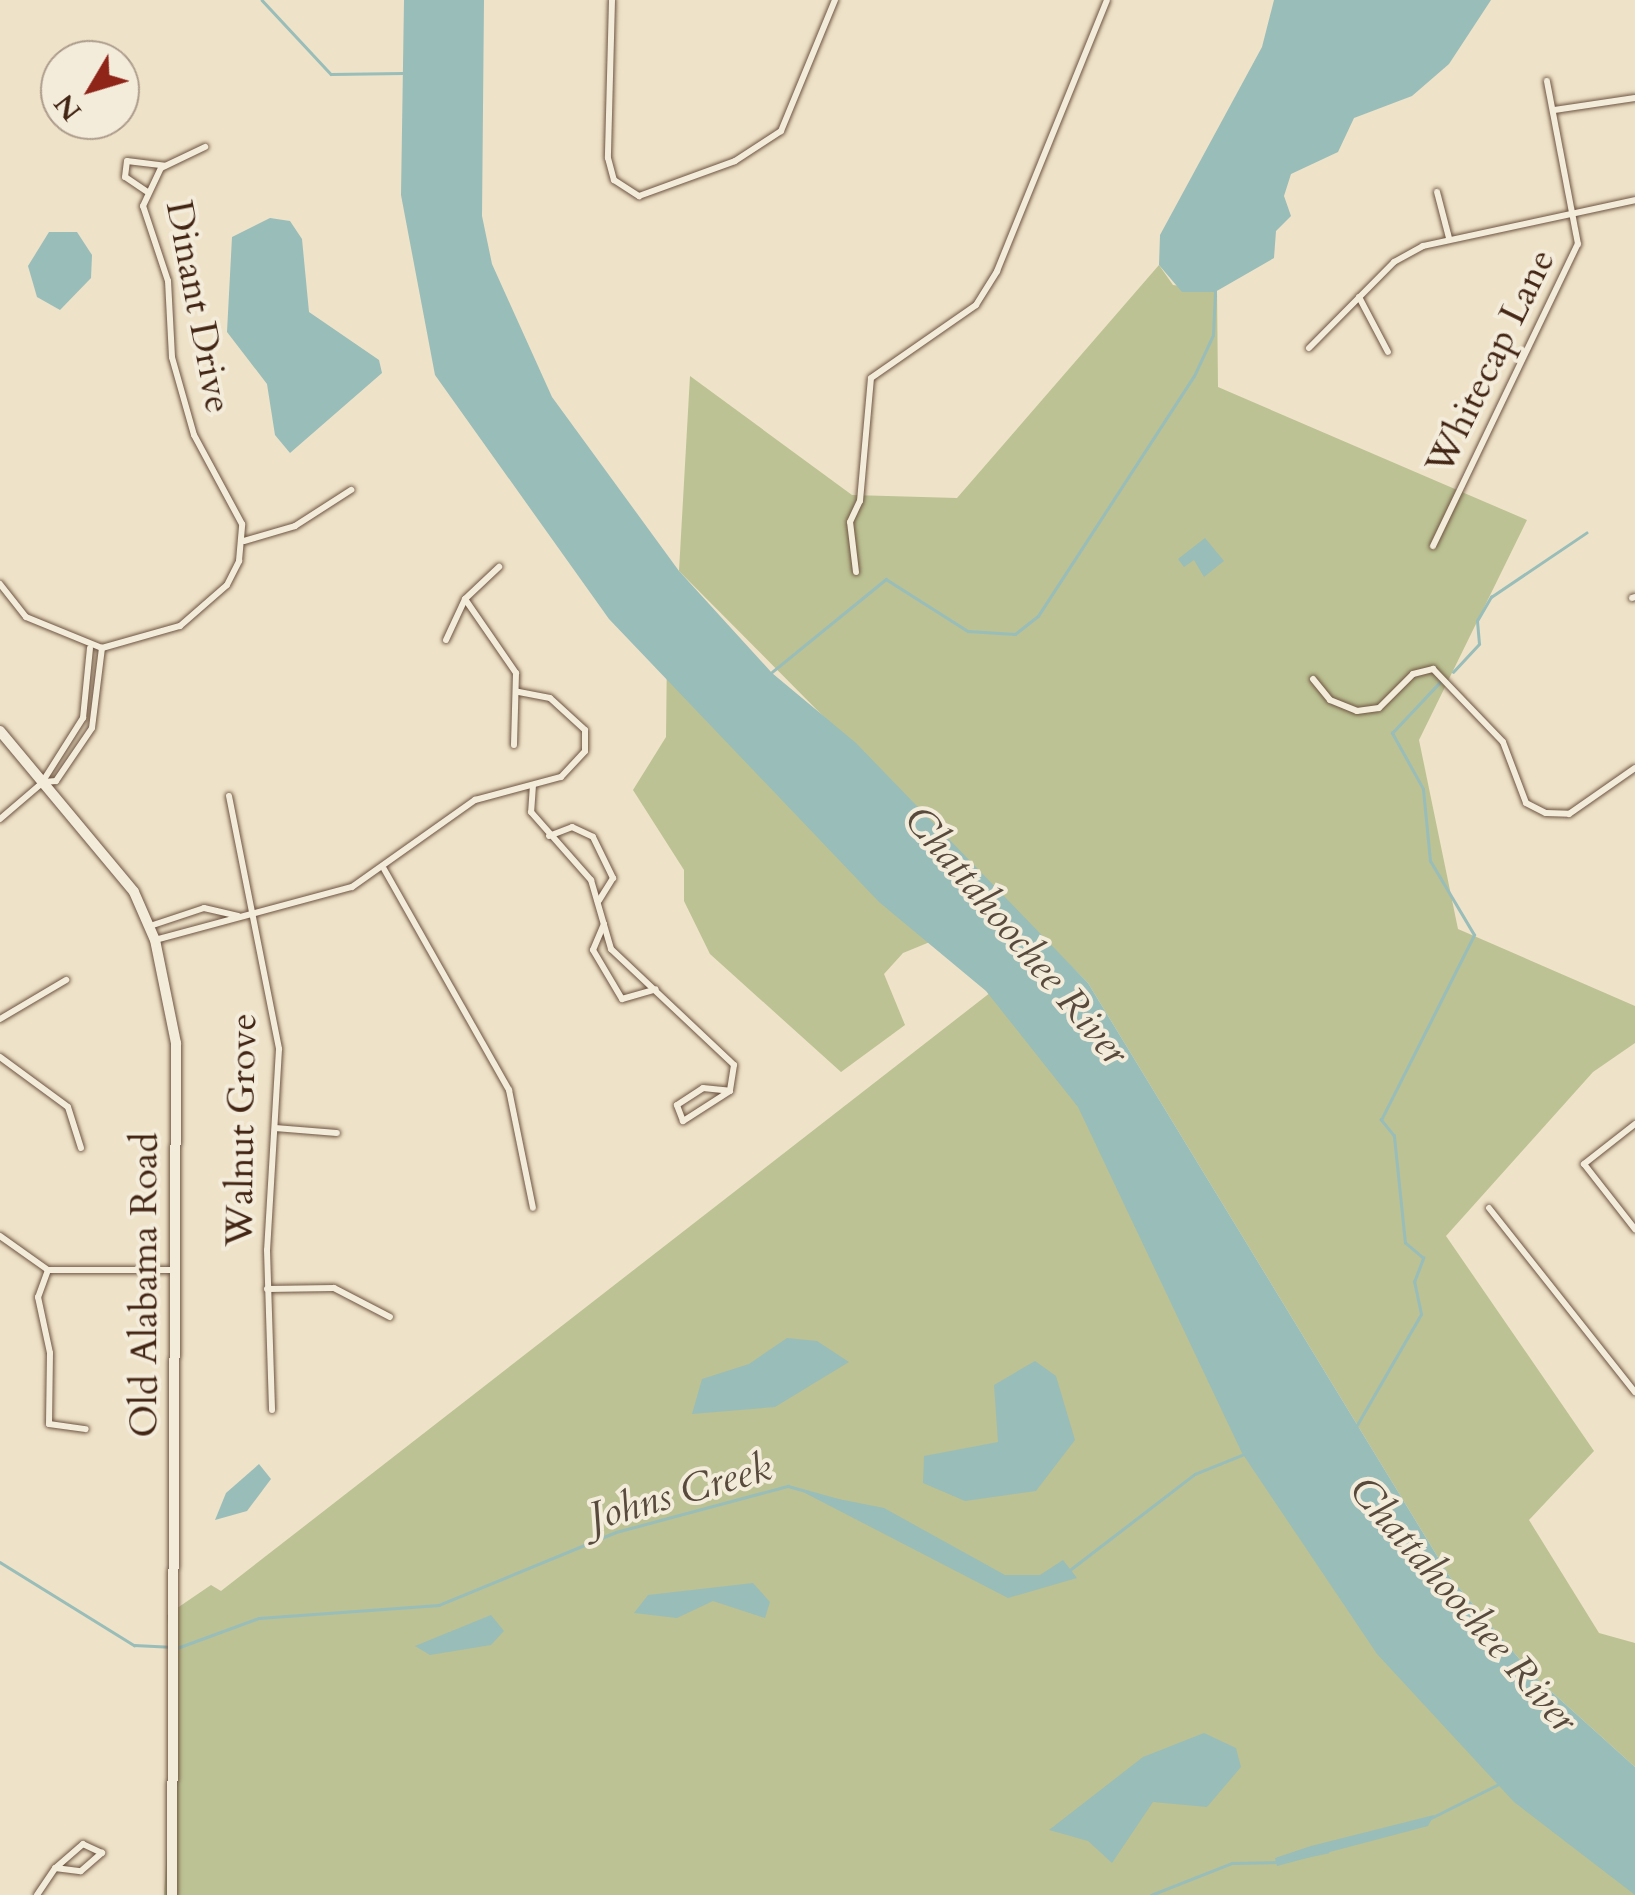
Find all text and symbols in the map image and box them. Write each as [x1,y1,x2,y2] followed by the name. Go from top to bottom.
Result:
[40,40,140,140] north arrow
[45,86,90,129] text: N
[155,197,241,417] street label: Dinant Drive
[1417,242,1565,482] street label: Whitecap Lane
[894,797,1138,1075] water label: Chattahoochee River
[217,1013,267,1247] street label: Walnut Grove
[122,1132,168,1438] street label: Old Alabama Road
[583,1444,777,1542] water label: Johns Creek
[1339,1467,1587,1743] water label: Chattahoochee River

